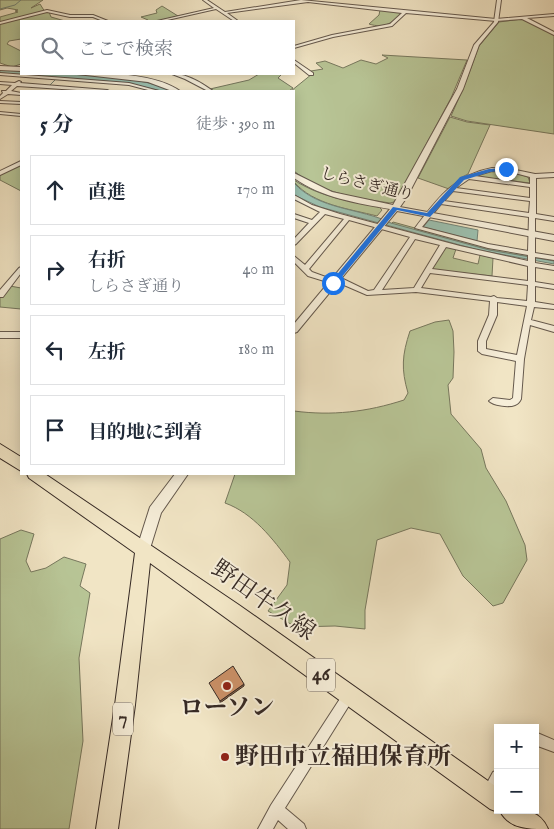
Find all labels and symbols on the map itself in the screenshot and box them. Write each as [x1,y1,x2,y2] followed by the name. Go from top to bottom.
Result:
[495,158,518,181] route end
[318,164,416,206] street label: しらさぎ通り
[322,272,345,295] route start
[205,554,321,648] street label: 野田牛久線
[307,658,335,692] road number: 46
[221,680,233,692] marker: ローソン
[179,693,275,724] place label: ローソン
[113,702,133,736] road number: 7
[235,742,451,773] place label: 野田市立福田保育所
[219,751,231,763] marker: 野田市立福田保育所

